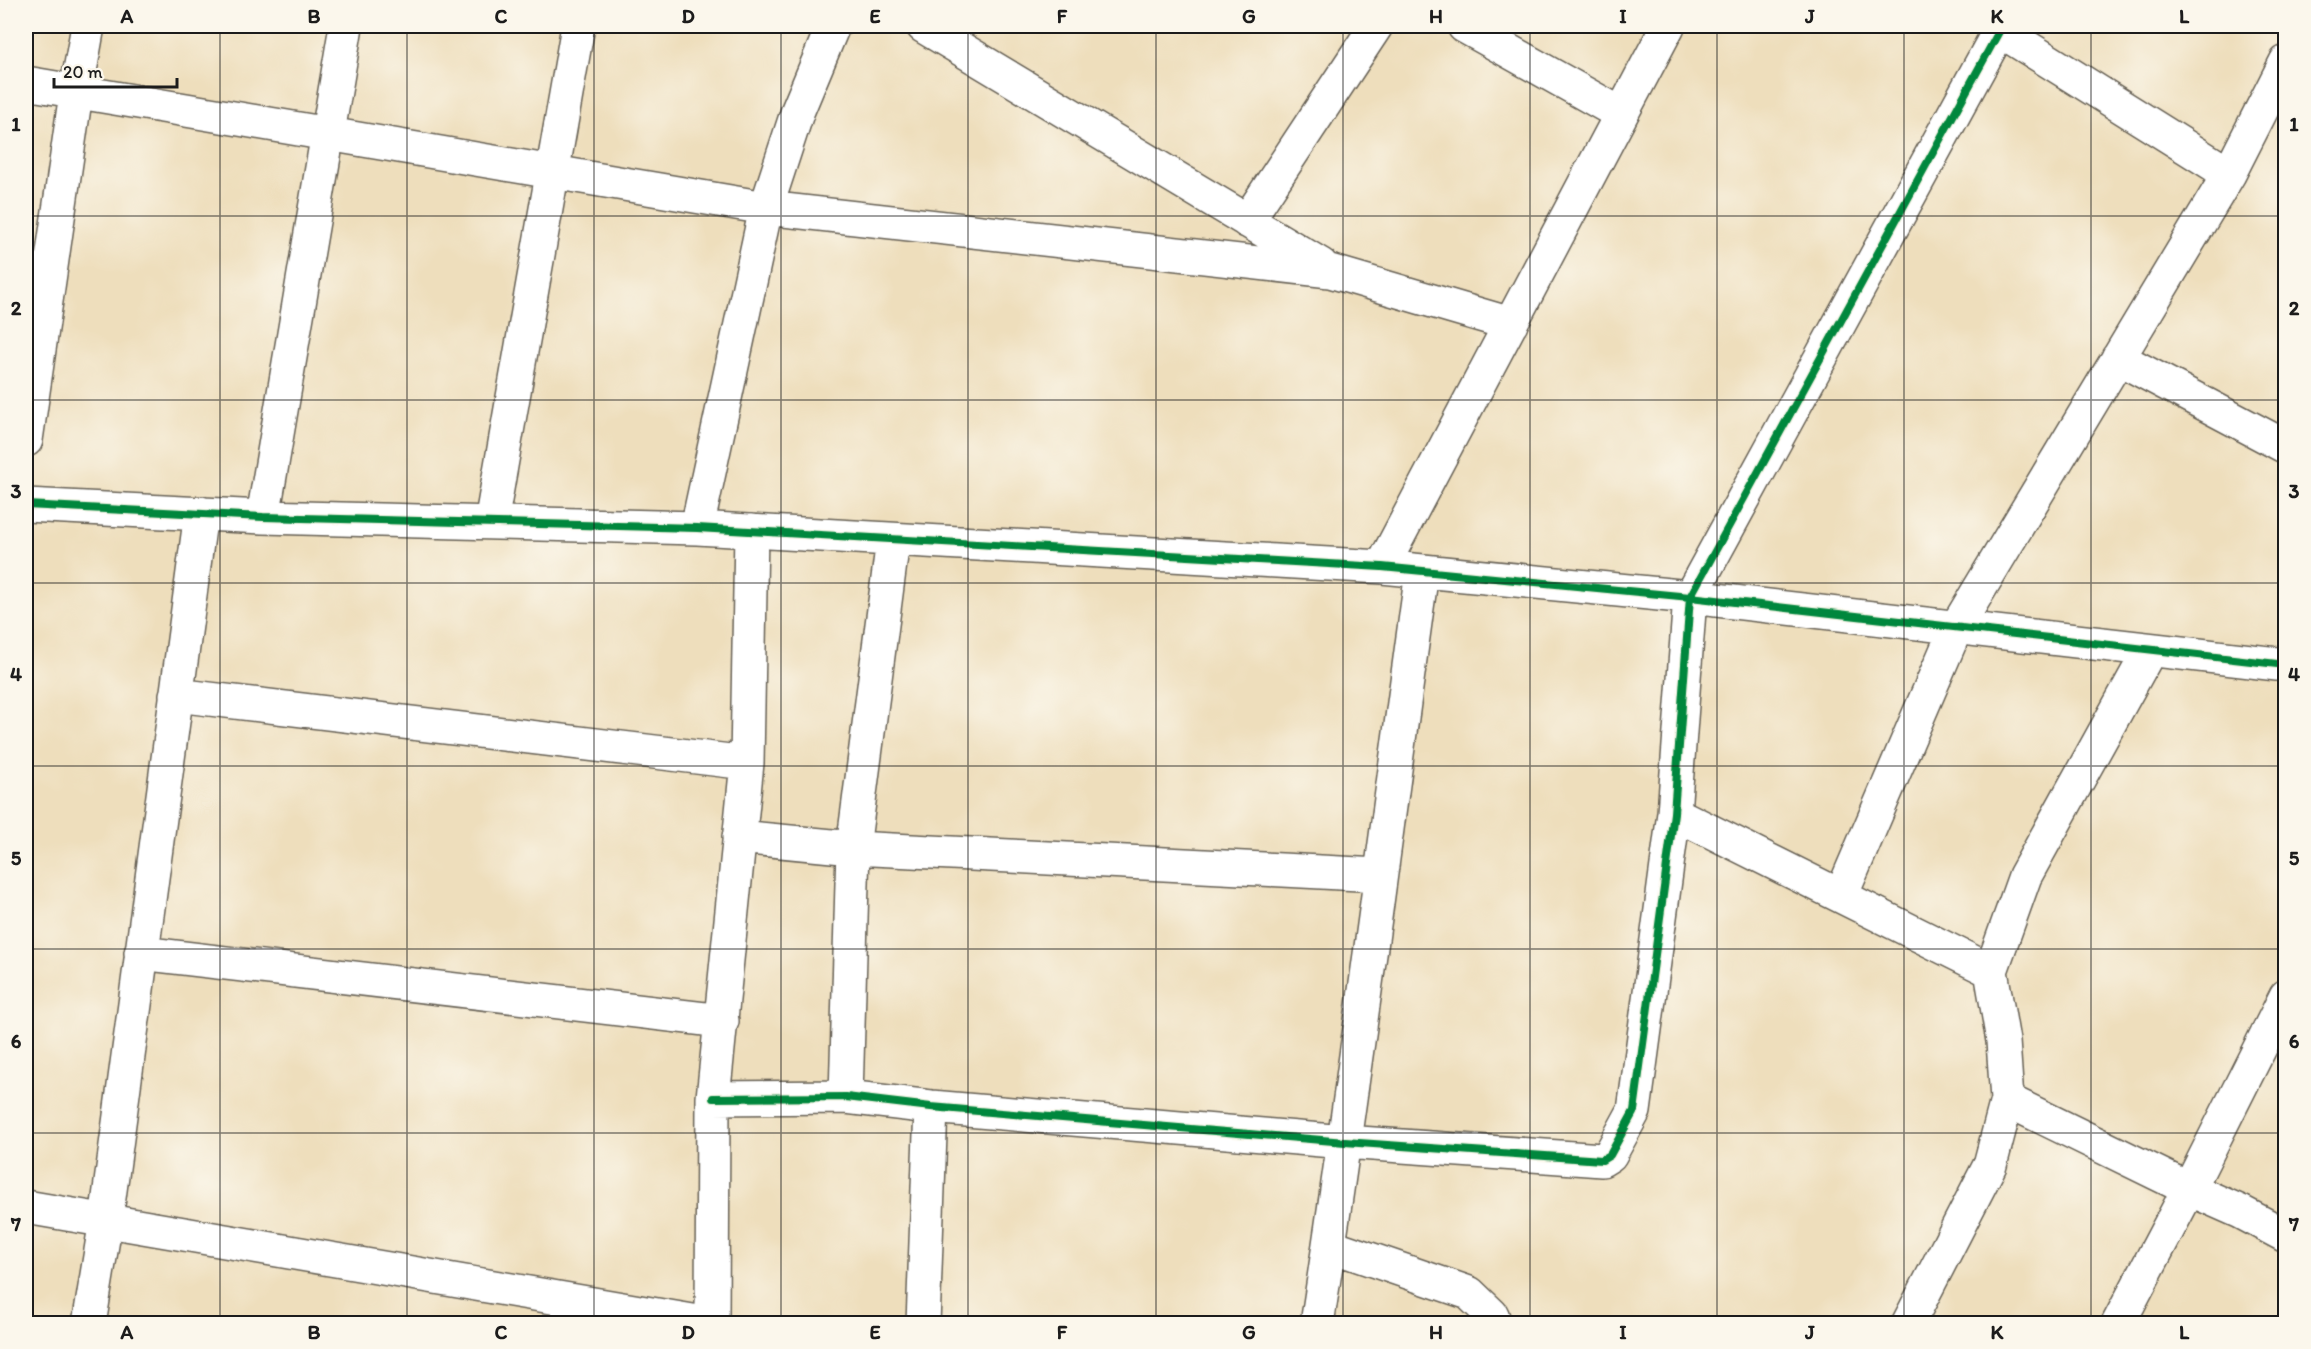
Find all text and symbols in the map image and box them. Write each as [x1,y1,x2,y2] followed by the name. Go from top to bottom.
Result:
[120,4,134,28] text: A
[308,4,321,28] text: B
[495,4,508,28] text: C
[681,4,695,28] text: D
[869,4,881,28] text: E
[1057,4,1068,28] text: F
[1242,4,1256,28] text: G
[1429,4,1443,28] text: H
[1619,4,1627,28] text: I
[1804,4,1815,28] text: J
[1991,4,2005,28] text: K
[2179,4,2190,28] text: L
[54,51,177,89] scale bar
[63,61,103,83] text: 20 m
[11,112,21,136] text: 1
[2289,112,2299,136] text: 1
[11,296,22,320] text: 2
[2289,296,2300,320] text: 2
[11,479,22,503] text: 3
[2289,479,2300,503] text: 3
[10,662,22,686] text: 4
[2288,662,2300,686] text: 4
[11,846,22,870] text: 5
[2289,846,2300,870] text: 5
[11,1029,22,1053] text: 6
[2289,1029,2300,1053] text: 6
[10,1212,21,1236] text: 7
[2288,1212,2299,1236] text: 7
[120,1320,134,1344] text: A
[308,1320,321,1344] text: B
[495,1320,508,1344] text: C
[681,1320,695,1344] text: D
[869,1320,881,1344] text: E
[1057,1320,1068,1344] text: F
[1242,1320,1256,1344] text: G
[1429,1320,1443,1344] text: H
[1619,1320,1627,1344] text: I
[1804,1320,1815,1344] text: J
[1991,1320,2005,1344] text: K
[2179,1320,2190,1344] text: L

